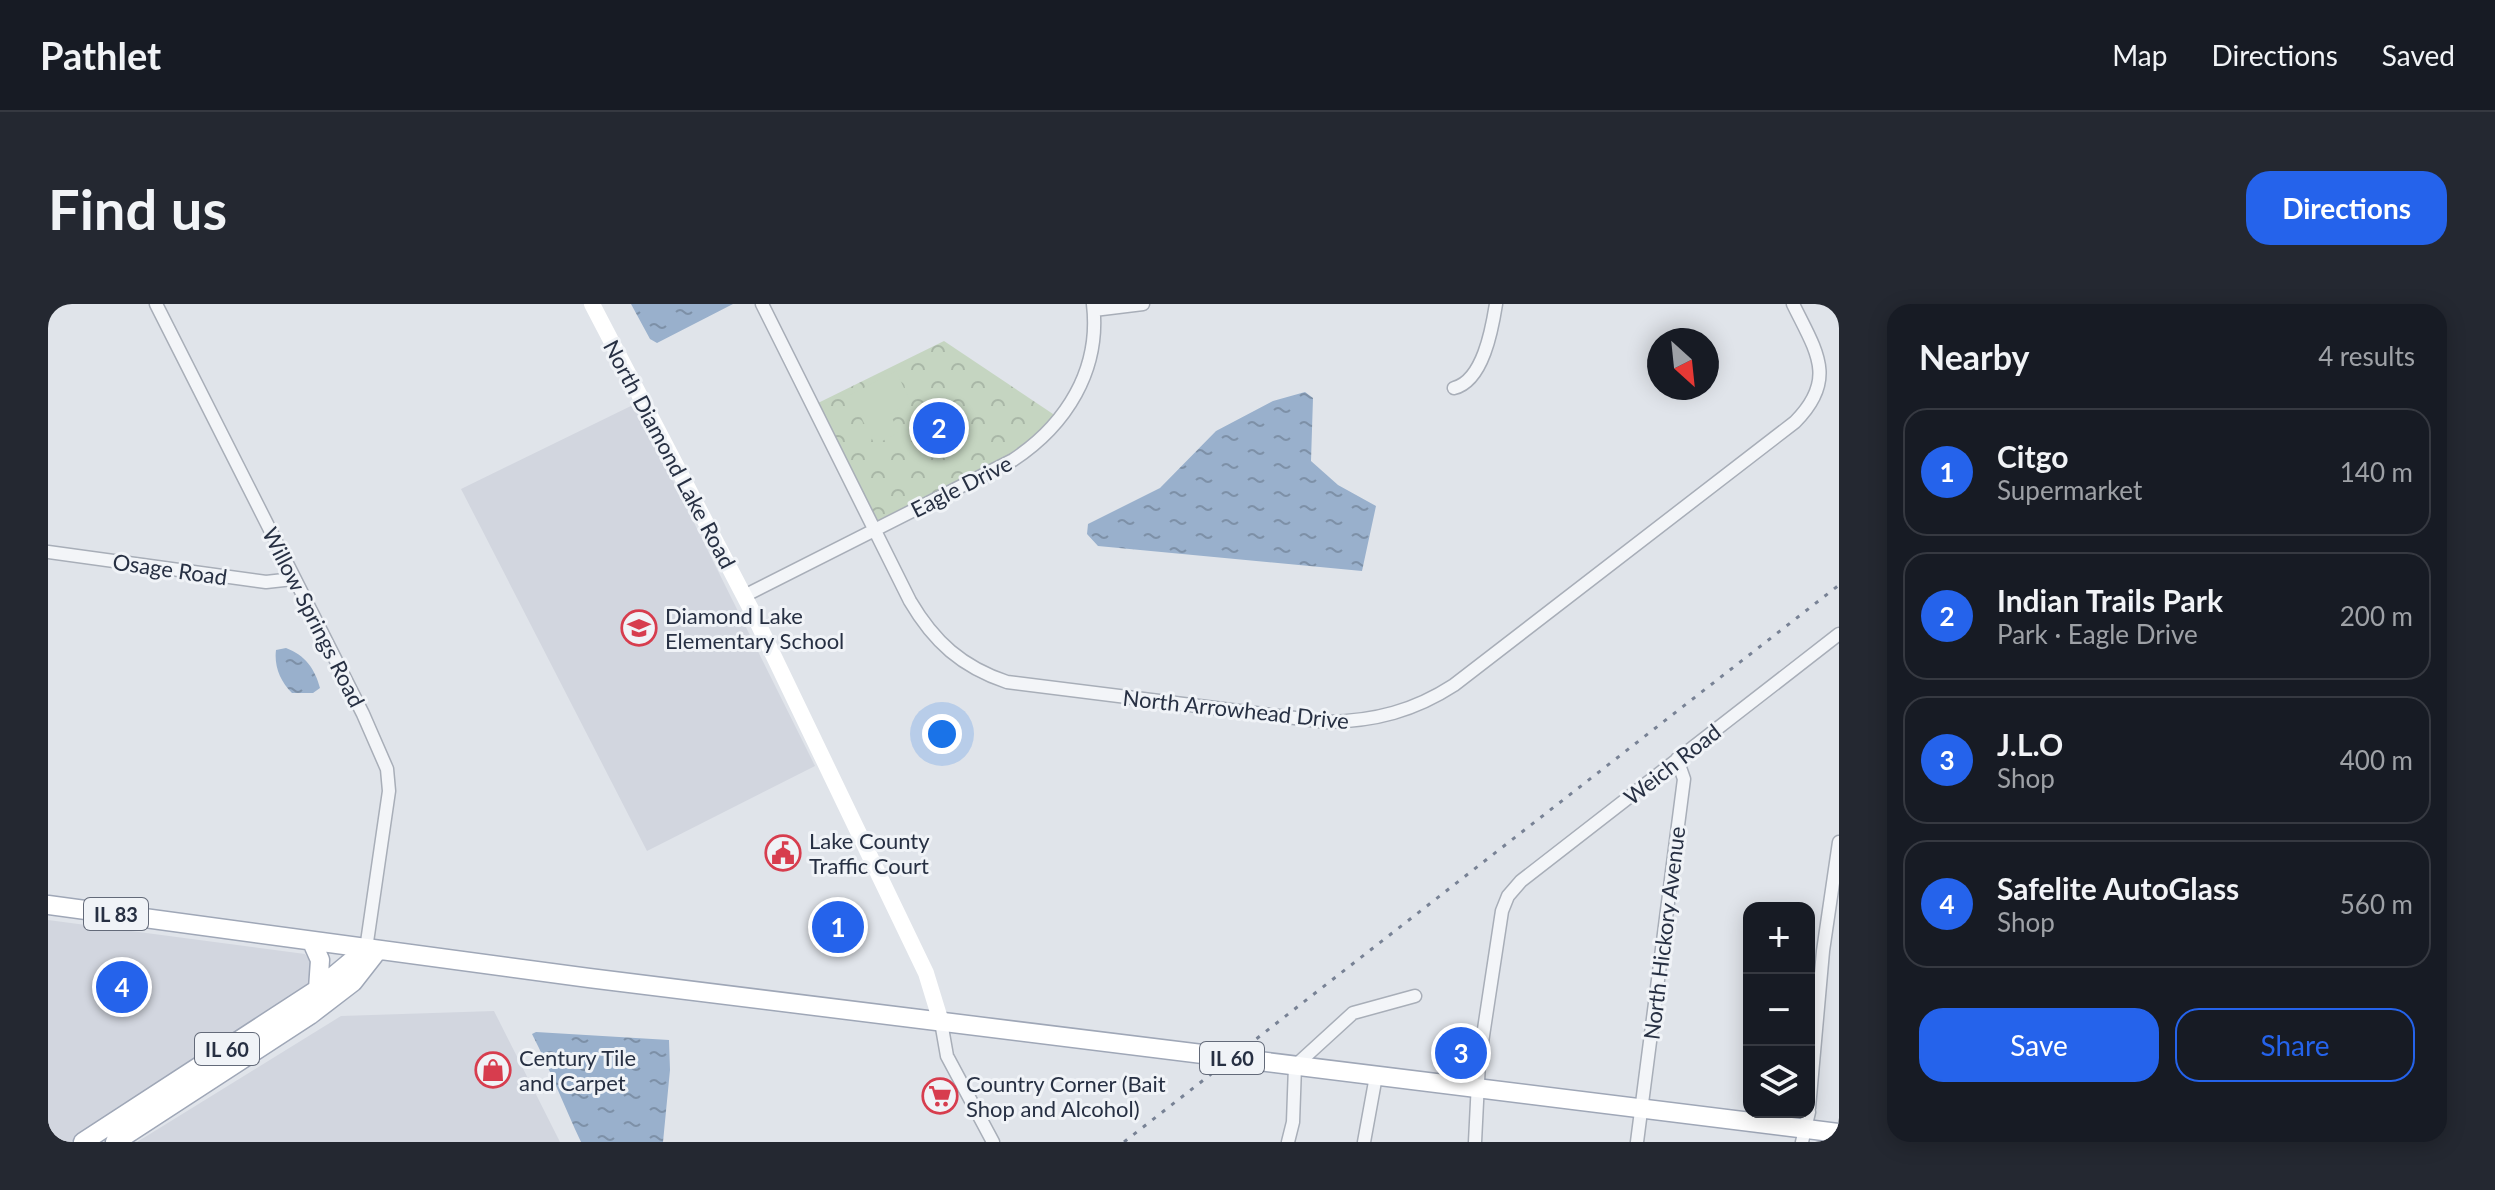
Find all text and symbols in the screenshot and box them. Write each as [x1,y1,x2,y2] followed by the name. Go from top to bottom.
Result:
[40,32,161,78] text: Pathlet
[2112,38,2167,72] text: Map
[2211,38,2338,72] text: Directions
[2382,38,2455,72] text: Saved
[2246,171,2447,245] button: Directions
[48,175,227,242] text: Find us
[1647,328,1719,400] north arrow
[598,335,742,573] street label: North Diamond Lake Road
[1919,336,2030,377] text: Nearby
[2318,340,2415,372] text: 4 results
[913,398,965,458] pin: 2
[1997,438,2068,474] text: Citgo
[906,449,1016,523] street label: Eagle Drive
[1939,456,1955,488] text: 1
[2340,456,2413,488] text: 140 m
[1997,474,2142,506] text: Supermarket
[257,523,371,711] street label: Willow Springs Road
[111,548,229,590] street label: Osage Road
[1997,582,2223,618] text: Indian Trails Park
[1939,600,1955,632] text: 2
[2340,600,2413,632] text: 200 m
[665,602,844,654] place label: Diamond Lake Elementary School
[620,609,658,647] school or university icon: Diamond Lake Elementary School
[1997,618,2198,650] text: Park · Eagle Drive
[1122,684,1350,734] street label: North Arrowhead Drive
[922,714,962,754] your location
[1618,718,1726,810] street label: Weich Road
[1997,726,2063,762] text: J.L.O
[1939,744,1955,776] text: 3
[2340,744,2413,776] text: 400 m
[1997,762,2055,794] text: Shop
[1638,825,1690,1041] street label: North Hickory Avenue
[809,827,930,879] place label: Lake County Traffic Court
[764,834,802,872] public building icon: Lake County Traffic Court
[1997,870,2239,906] text: Safelite AutoGlass
[1939,888,1955,920] text: 4
[2340,888,2413,920] text: 560 m
[812,897,864,957] pin: 1
[84,898,148,930] road number: IL 83
[1743,902,1815,1118] map controls
[1743,902,1815,974] button: +
[1997,906,2055,938] text: Shop
[96,957,148,1017] pin: 4
[1743,974,1815,1046] button: −
[1919,1008,2159,1082] button: Save
[2175,1008,2415,1082] button: Share
[1435,1023,1487,1083] pin: 3
[195,1033,259,1065] road number: IL 60
[1200,1042,1264,1074] road number: IL 60
[519,1044,636,1096] place label: Century Tile and Carpet
[1743,1046,1815,1118] button: layers
[474,1051,512,1089] shop icon: Century Tile and Carpet
[966,1070,1166,1122] place label: Country Corner (Bait Shop and Alcohol)
[921,1077,959,1115] supermarket icon: Country Corner (Bait Shop and Alcohol)

